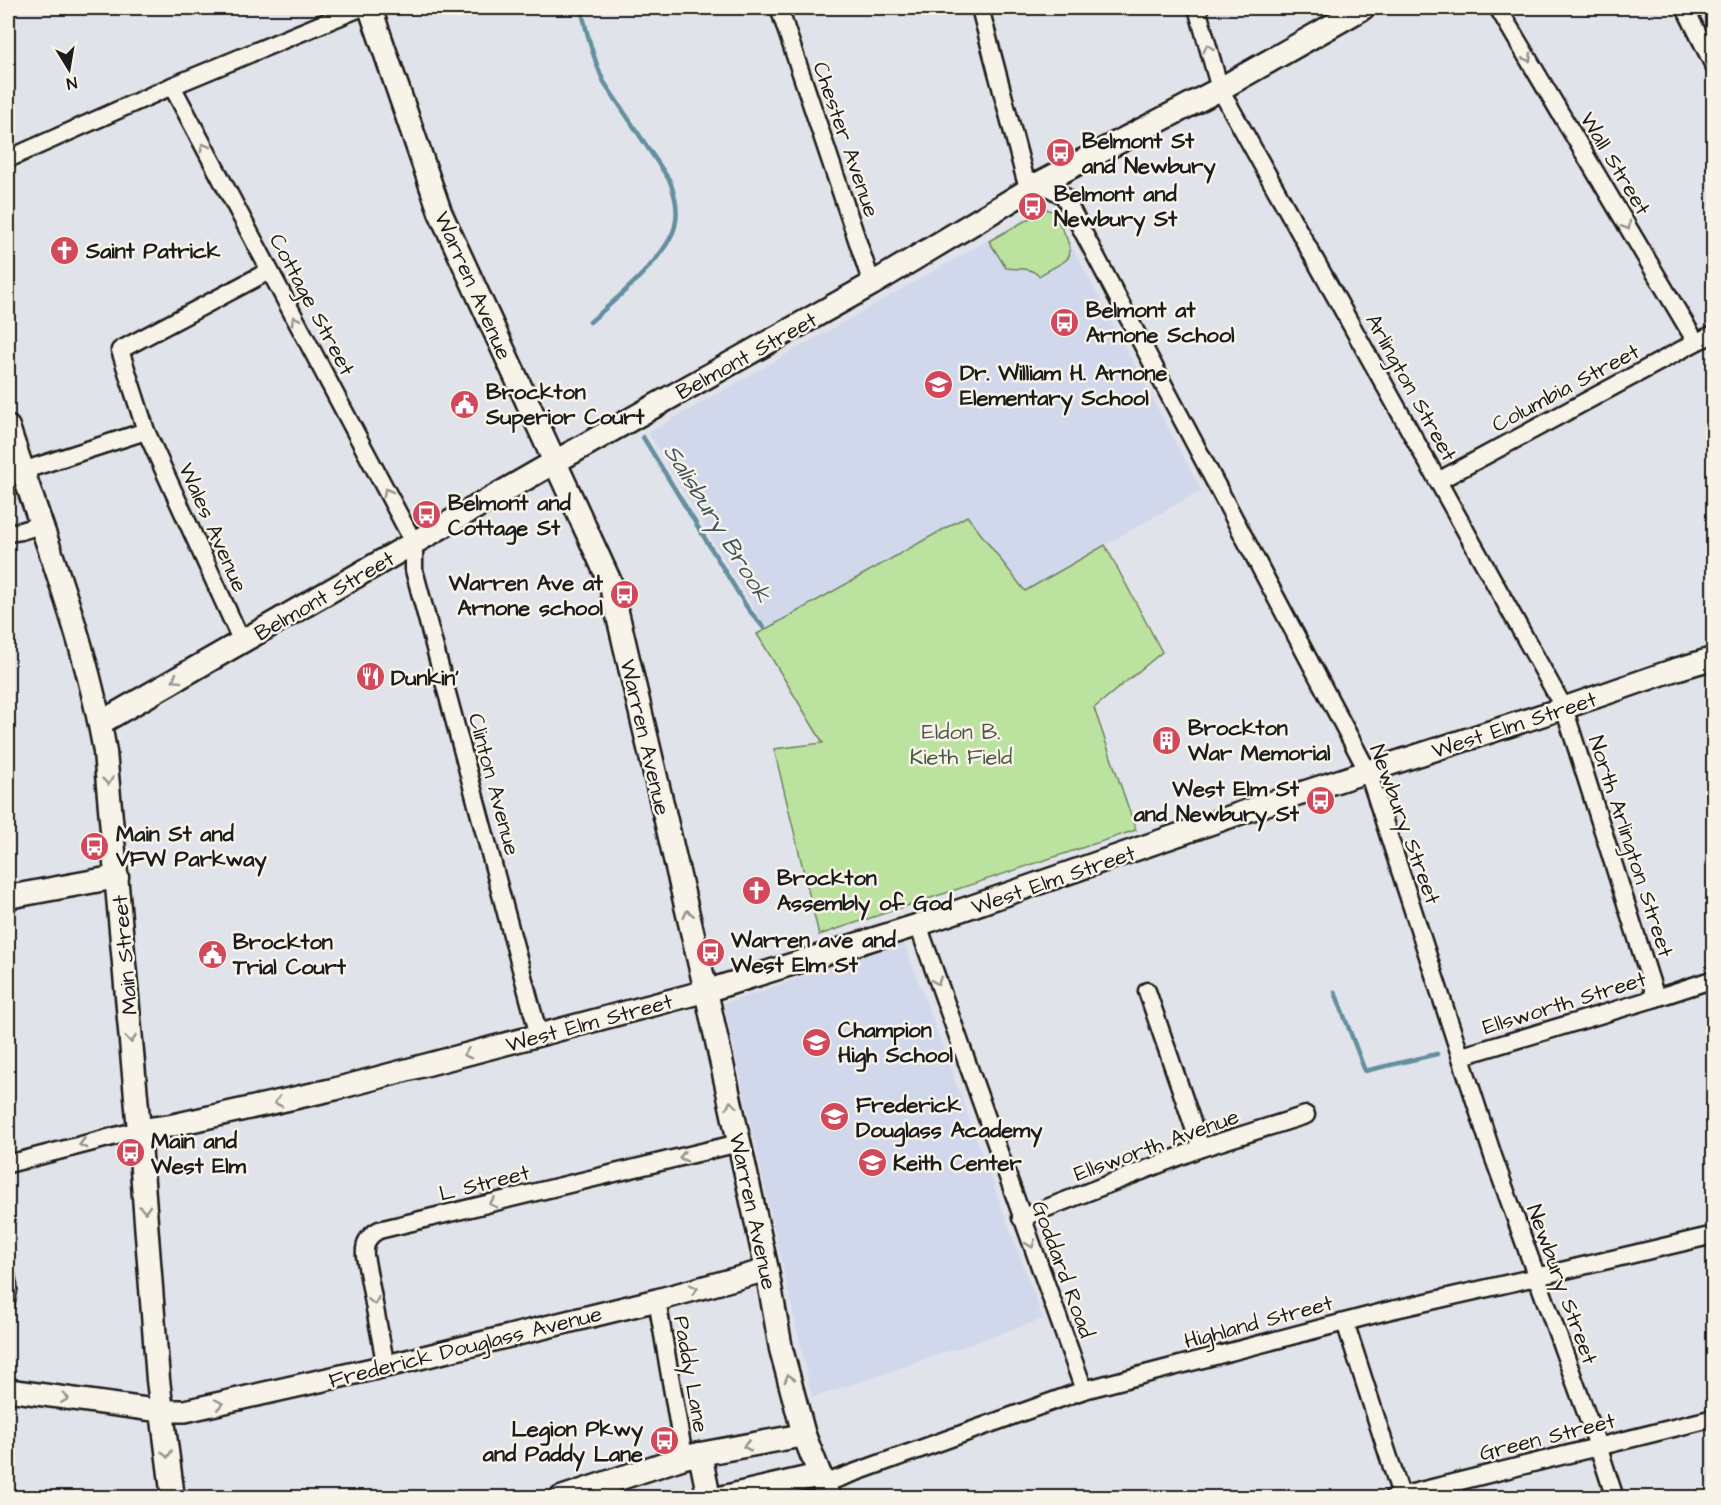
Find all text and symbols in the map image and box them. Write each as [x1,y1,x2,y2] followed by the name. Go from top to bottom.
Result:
[39,39,99,99] north arrow
[1203,43,1215,54] one-way arrow
[1520,52,1532,62] one-way arrow
[804,58,887,222] street label: Chester Avenue
[65,71,79,94] text: N
[1572,106,1658,221] street label: Wall Street
[1081,126,1216,184] place label: Belmont St and Newbury
[1045,137,1077,169] bus stop icon: Belmont St and Newbury
[200,143,211,153] one-way arrow
[1054,179,1178,237] place label: Belmont and Newbury St
[1017,190,1049,222] bus stop icon: Belmont and Newbury St
[426,207,519,365] street label: Warren Avenue
[1620,220,1631,230] one-way arrow
[260,228,362,382] street label: Cottage Street
[49,234,81,266] church icon: Saint Patrick
[85,236,221,267] place label: Saint Patrick
[1086,295,1235,351] place label: Belmont at Arnone School
[671,305,823,408] street label: Belmont Street
[1049,306,1081,338] bus stop icon: Belmont at Arnone School
[1356,308,1464,468] street label: Arlington Street
[291,315,302,326] one-way arrow
[1486,336,1645,440] street label: Columbia Street
[960,358,1168,416] place label: Dr. William H. Arnone Elementary School
[923,369,955,401] school or university icon: Dr. William H. Arnone Elementary School
[485,377,646,433] place label: Brockton Superior Court
[449,388,481,420] public building icon: Brockton Superior Court
[655,438,780,610] water label: Salisbury Brook
[170,458,255,597] street label: Wales Avenue
[383,488,394,498] one-way arrow
[448,488,571,545] place label: Belmont and Cottage St
[411,499,443,531] bus stop icon: Belmont and Cottage St
[249,544,401,649] street label: Belmont Street
[448,568,604,624] place label: Warren Ave at Arnone school
[608,579,640,611] bus stop icon: Warren Ave at Arnone school
[612,656,678,819] street label: Warren Avenue
[354,661,386,693] restaurant icon: Dunkin'
[391,663,459,694] place label: Dunkin'
[172,672,182,684] one-way arrow
[1428,684,1601,767] street label: West Elm Street
[460,710,527,859] street label: Clinton Avenue
[1187,713,1331,769] place label: Brockton War Memorial
[910,717,1012,773] park label: Eldon B. Kieth Field
[1151,724,1183,756] building icon: Brockton War Memorial
[1579,732,1681,962] street label: North Arlington Street
[1360,740,1448,909] street label: Newbury Street
[1133,774,1300,832] place label: West Elm St and Newbury St
[101,776,114,785] one-way arrow
[1304,785,1336,817] bus stop icon: West Elm St and Newbury St
[115,819,267,877] place label: Main St and VFW Parkway
[79,830,111,862] bus stop icon: Main St and VFW Parkway
[967,838,1140,923] street label: West Elm Street
[777,863,953,921] place label: Brockton Assembly of God
[740,874,772,906] church icon: Brockton Assembly of God
[105,893,146,1016] street label: Main Street
[682,909,695,919] one-way arrow
[730,925,896,981] place label: Warren ave and West Elm St
[232,927,347,983] place label: Brockton Trial Court
[694,936,726,968] bus stop icon: Warren ave and West Elm St
[196,938,228,970] public building icon: Brockton Trial Court
[1479,964,1650,1043] street label: Ellsworth Street
[930,975,943,986] one-way arrow
[502,986,676,1061] street label: West Elm Street
[838,1015,953,1072] place label: Champion High School
[801,1026,833,1058] school or university icon: Champion High School
[124,1035,137,1044] one-way arrow
[462,1047,472,1060] one-way arrow
[856,1090,1043,1148] place label: Frederick Douglass Academy
[273,1094,283,1107] one-way arrow
[725,1100,738,1110] one-way arrow
[819,1101,851,1133] school or university icon: Frederick Douglass Academy
[1070,1101,1243,1190] street label: Ellsworth Avenue
[150,1126,247,1182] place label: Main and West Elm
[721,1130,784,1293] street label: Warren Avenue
[78,1137,88,1150] one-way arrow
[114,1137,146,1169] bus stop icon: Main and West Elm
[856,1146,888,1178] school or university icon: Keith Center
[893,1148,1022,1179] place label: Keith Center
[678,1150,688,1163] one-way arrow
[436,1157,533,1210] street label: L Street
[488,1195,498,1208] one-way arrow
[1023,1196,1102,1343] street label: Goddard Road
[1517,1200,1605,1369] street label: Newbury Street
[138,1205,151,1214] one-way arrow
[1023,1238,1036,1248] one-way arrow
[689,1284,699,1297] one-way arrow
[1181,1288,1336,1358] street label: Highland Street
[367,1295,380,1305] one-way arrow
[326,1298,605,1397] street label: Frederick Douglass Avenue
[664,1313,716,1435] street label: Paddy Lane
[784,1373,796,1384] one-way arrow
[61,1392,70,1404] one-way arrow
[214,1398,224,1411] one-way arrow
[1476,1406,1619,1469] street label: Green Street
[482,1414,644,1472] place label: Legion Pkwy and Paddy Lane
[648,1425,680,1457] bus stop icon: Legion Pkwy and Paddy Lane
[742,1439,752,1452] one-way arrow
[160,1449,173,1459] one-way arrow

